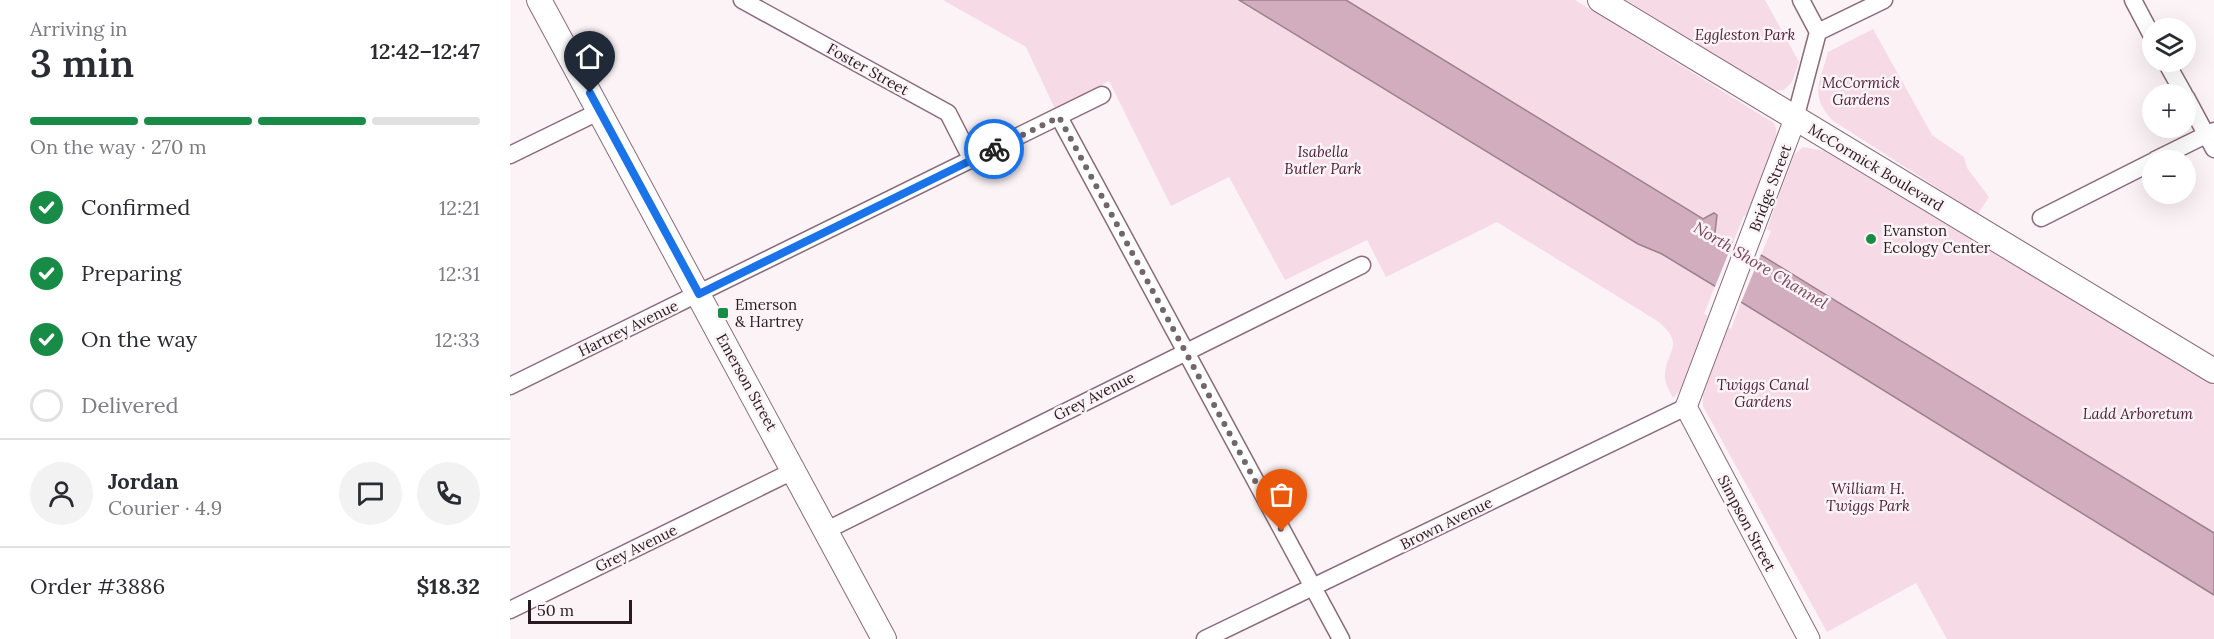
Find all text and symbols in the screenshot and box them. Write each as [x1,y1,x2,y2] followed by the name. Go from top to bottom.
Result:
[30,16,127,41] text: Arriving in
[2142,18,2196,204] map controls
[2142,18,2196,72] button: layers
[1695,25,1795,44] park label: Eggleston Park
[564,31,615,93] pin
[370,37,480,65] text: 12:42–12:47
[30,38,134,88] text: 3 min
[824,39,912,99] street label: Foster Street
[573,40,606,73] icon: home
[1822,73,1900,109] park label: McCormick Gardens
[2142,84,2196,138] button: +
[964,119,1024,179] courier
[1805,119,1947,215] street label: McCormick Boulevard
[978,133,1011,166] icon: bike
[30,134,207,159] text: On the way · 270 m
[1284,142,1362,178] park label: Isabella Butler Park
[1745,142,1795,234] street label: Bridge Street
[2142,150,2196,204] button: −
[30,191,63,224] icon: check
[81,193,190,221] text: Confirmed
[439,195,480,220] text: 12:21
[1690,217,1832,313] water label: North Shore Channel
[1883,221,1991,257] place label: Evanston Ecology Center
[1864,232,1878,246] marker: Evanston Ecology Center
[30,257,63,290] icon: check
[81,259,181,287] text: Preparing
[439,261,480,286] text: 12:31
[735,295,804,331] place label: Emerson & Hartrey
[575,296,681,360] street label: Hartrey Avenue
[716,306,730,320] marker: Emerson & Hartrey
[30,323,63,356] icon: check
[81,325,197,353] text: On the way
[435,327,480,352] text: 12:33
[712,330,782,434] street label: Emerson Street
[1050,367,1138,425] street label: Grey Avenue
[1717,375,1810,411] park label: Twiggs Canal Gardens
[81,391,179,419] text: Delivered
[2083,404,2193,423] park label: Ladd Arboretum
[30,462,93,525] button: person
[339,462,402,525] button: chat
[417,462,480,525] button: phone
[108,467,179,495] text: Jordan
[1256,469,1307,531] pin
[1714,472,1780,575] street label: Simpson Street
[1265,478,1298,511] icon: bag
[1826,479,1910,515] park label: William H. Twiggs Park
[1397,492,1495,554] street label: Brown Avenue
[108,495,222,520] text: Courier · 4.9
[592,520,680,576] street label: Grey Avenue
[30,572,165,600] text: Order #3886
[416,572,480,600] text: $18.32
[528,597,632,624] scale bar
[537,600,574,620] text: 50 m

